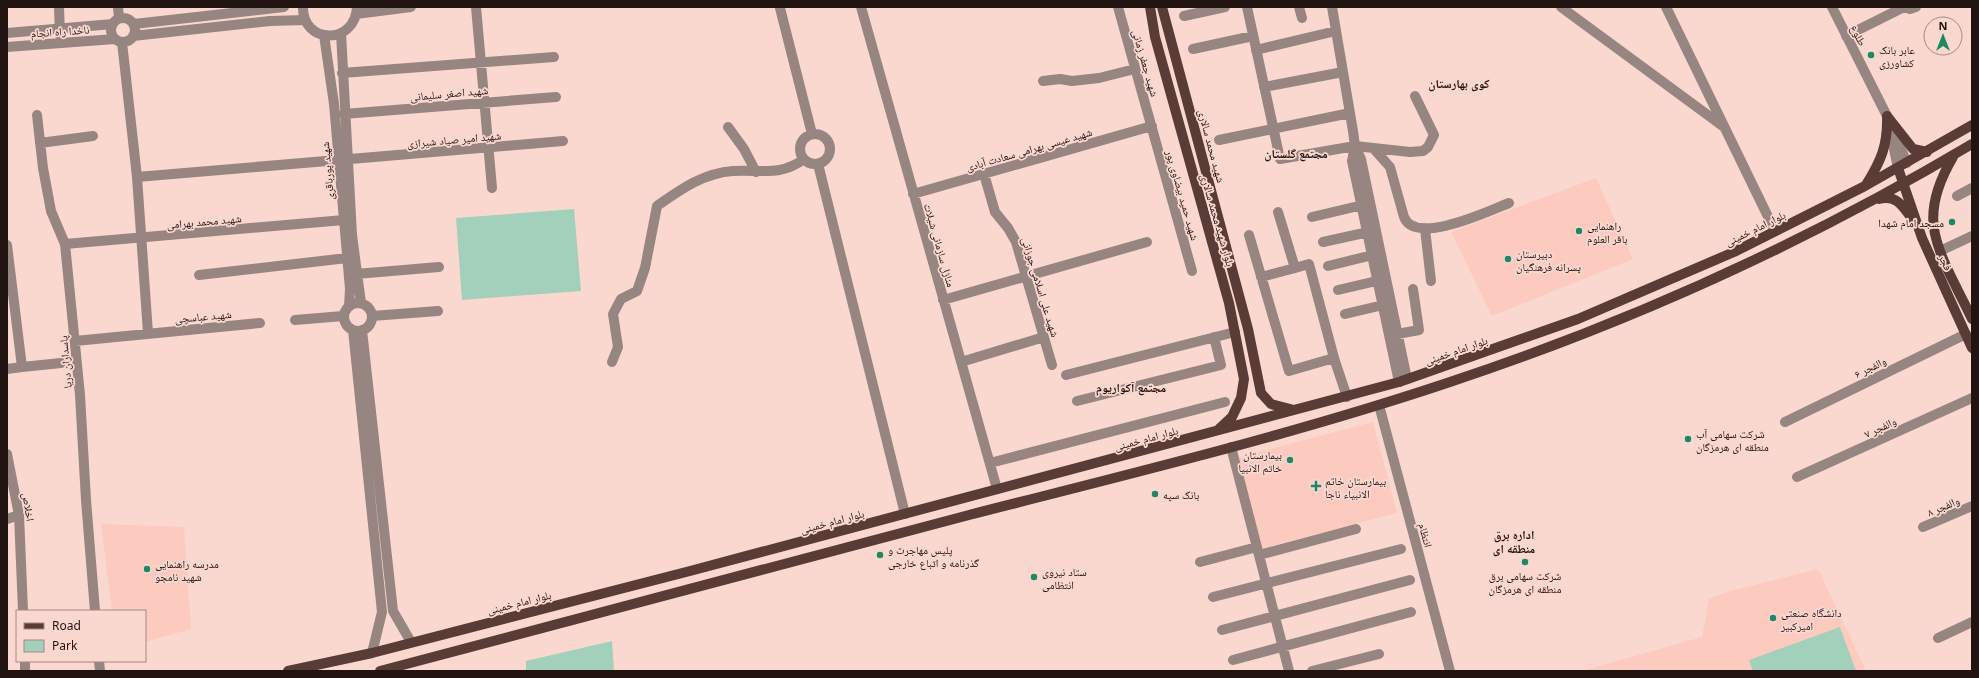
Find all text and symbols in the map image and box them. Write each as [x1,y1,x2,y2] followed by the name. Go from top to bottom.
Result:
[1923,16,1963,56] north arrow
[1939,18,1947,33] text: N
[30,21,90,41] street label: ناخدا راه انجام
[1847,22,1871,48] street label: طلوع
[1129,28,1163,98] street label: شهید جعفر زمانی
[1879,42,1915,70] place label: عابر بانک کشاورزی
[1866,50,1876,60] marker: عابر بانک کشاورزی
[1428,75,1490,92] district label: کوی بهارستان
[409,82,489,104] street label: شهید اصغر سلیمانی
[1195,108,1229,184] street label: شهید محمد سالاری
[964,124,1094,174] street label: شهید عیسی بهرامی سعادت آبادی
[406,127,502,151] street label: شهید امیر صیاد شیرازی
[317,141,337,201] street label: شهید پورباقری
[1264,145,1328,162] district label: مجتمع گلستان
[1163,147,1203,242] street label: شهید حمید بیضاوی پور
[1198,172,1238,268] street label: بلوار شهید محمد سالاری
[921,201,959,289] street label: منازل سازمانی شیلات
[1722,207,1788,249] street label: بلوار امام خمینی
[166,210,242,232] street label: شهید محمد بهرامی
[1878,215,1944,230] place label: مسجد امام شهدا
[1947,217,1957,227] marker: مسجد امام شهدا
[1587,218,1627,246] place label: راهنمایی باقر العلوم
[1574,226,1584,236] marker: راهنمایی باقر العلوم
[1019,235,1063,339] street label: شهید علی اسلامی جوزانی
[1516,246,1581,274] place label: دبیرستان پسرانه فرهنگیان
[1935,250,1956,273] street label: فجر
[1503,254,1513,264] marker: دبیرستان پسرانه فرهنگیان
[174,306,232,326] street label: شهید عباسچی
[1423,332,1489,368] street label: بلوار امام خمینی
[55,335,75,389] street label: پاسداران دریا
[1851,353,1889,381] street label: والفجر ۶
[1096,379,1166,396] district label: مجتمع آکواریوم
[1861,413,1899,441] street label: والفجر ۷
[1112,422,1180,454] street label: بلوار امام خمینی
[1696,426,1769,454] place label: شرکت سهامی آب منطقه ای هرمزگان
[1683,434,1693,444] marker: شرکت سهامی آب منطقه ای هرمزگان
[1238,447,1282,476] place label: بیمارستان خاتم الانبیا
[1285,455,1295,465] marker: بیمارستان خاتم الانبیا
[1325,473,1386,501] place label: بیمارستان خاتم الانبیاء ناجا
[1310,480,1322,492] marker: بیمارستان خاتم الانبیاء ناجا
[1163,487,1199,502] place label: بانک سپه
[1150,489,1160,499] marker: بانک سپه
[20,492,38,522] street label: اخلاص
[1924,492,1962,520] street label: والفجر ۸
[798,505,866,537] street label: بلوار امام خمینی
[1416,521,1436,549] street label: انتظام
[1493,526,1535,557] district label: اداره برق منطقه ای
[888,542,980,570] place label: پلیس مهاجرت و گذرنامه و اتباع خارجى
[875,550,885,560] marker: پلیس مهاجرت و گذرنامه و اتباع خارجى
[155,556,219,584] place label: مدرسه راهنمایی شهید نامجو
[1520,557,1530,567] marker: شرکت سهامی برق منطقه ای هرمزگان
[142,564,152,574] marker: مدرسه راهنمایی شهید نامجو
[1042,564,1087,592] place label: ستاد نیروی انتظامی
[1489,568,1561,596] place label: شرکت سهامی برق منطقه ای هرمزگان
[1029,572,1039,582] marker: ستاد نیروی انتظامی
[485,587,553,617] street label: بلوار امام خمینی
[1780,605,1842,633] place label: دانشگاه صنعتی امیرکبیر
[16,610,146,662] legend
[1768,613,1778,623] marker: دانشگاه صنعتی امیرکبیر
[52,617,81,634] text: Road
[52,637,78,654] text: Park

